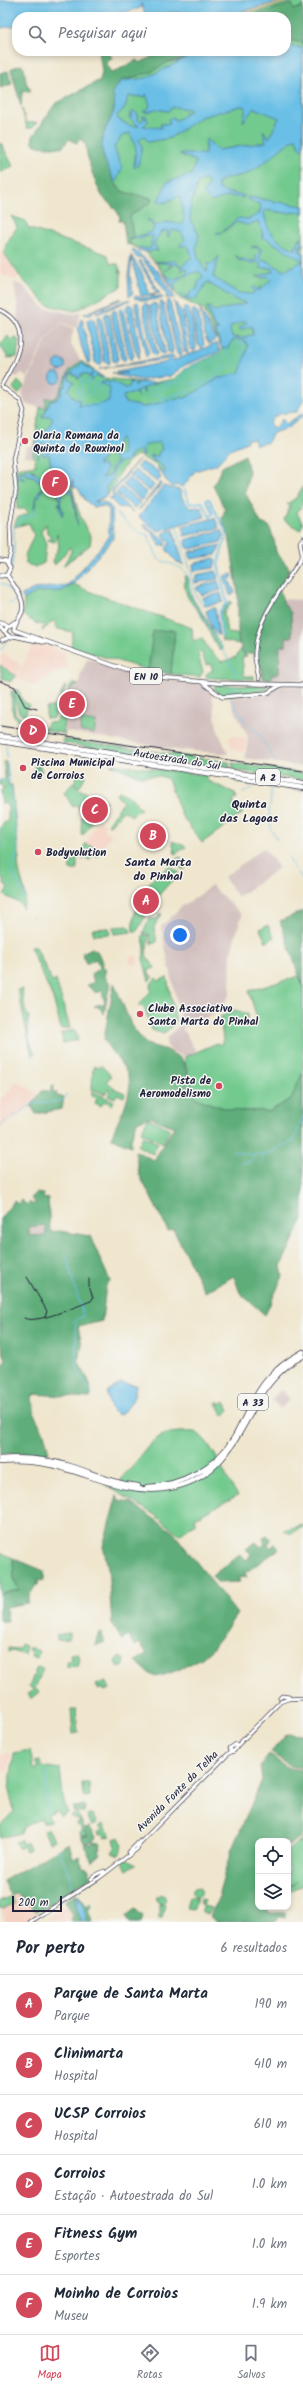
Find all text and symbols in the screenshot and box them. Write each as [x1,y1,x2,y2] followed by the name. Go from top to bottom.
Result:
[12,12,291,56] search box
[58,22,147,46] text: Pesquisar aqui
[26,23,48,45] icon: search
[33,427,124,458] place label: Olaria Romana da Quinta do Rouxinol
[20,436,30,446] marker: Olaria Romana da Quinta do Rouxinol
[42,468,68,498] pin: F
[130,668,162,684] road number: EN 10
[59,689,85,719] pin: E
[20,716,46,746] pin: D
[132,744,222,776] street label: Autoestrada do Sul
[31,754,115,785] place label: Piscina Municipal de Corroios
[18,763,28,773] marker: Piscina Municipal de Corroios
[256,769,280,785] road number: A 2
[82,795,108,825] pin: C
[220,795,279,828] district label: Quinta das Lagoas
[140,821,166,851] pin: B
[46,844,106,862] place label: Bodyvolution
[33,847,43,857] marker: Bodyvolution
[125,853,191,886] district label: Santa Marta do Pinhal
[133,886,159,916] pin: A
[170,925,190,945] your location
[148,1000,258,1031] place label: Clube Associativo Santa Marta do Pinhal
[135,1009,145,1019] marker: Clube Associativo Santa Marta do Pinhal
[139,1072,212,1103] place label: Pista de Aeromodelismo
[214,1081,224,1091] marker: Pista de Aeromodelismo
[238,1394,268,1410] road number: A 33
[133,1747,223,1837] street label: Avenida Fonte da Telha
[255,1838,291,1910] map controls
[255,1838,291,1874] button: locate
[255,1874,291,1910] button: layers
[12,1894,62,1913] scale bar
[18,1894,49,1912] text: 200 m
[16,1935,85,1962] text: Por perto
[220,1938,287,1959] text: 6 resultados
[54,1982,208,2006] text: Parque de Santa Marta
[25,1994,33,2015] text: A
[255,1994,287,2015] text: 190 m
[54,2006,90,2027] text: Parque
[54,2042,123,2066] text: Clinimarta
[25,2054,33,2075] text: B
[254,2054,287,2075] text: 410 m
[54,2066,98,2087] text: Hospital
[54,2102,146,2126] text: UCSP Corroios
[25,2114,33,2135] text: C
[254,2114,287,2135] text: 610 m
[54,2126,98,2147] text: Hospital
[54,2162,106,2186] text: Corroios
[25,2174,33,2195] text: D
[252,2174,287,2195] text: 1.0 km
[54,2186,213,2207] text: Estação · Autoestrada do Sul
[54,2222,137,2246] text: Fitness Gym
[25,2234,33,2255] text: E
[252,2234,287,2255] text: 1.0 km
[54,2246,100,2267] text: Esportes
[54,2282,178,2306] text: Moinho de Corroios
[25,2294,33,2315] text: F
[252,2294,287,2315] text: 1.9 km
[54,2306,88,2327] text: Museu
[38,2342,62,2384] tab: Mapa
[137,2342,162,2384] tab: Rotas
[237,2342,265,2384] tab: Salvos

